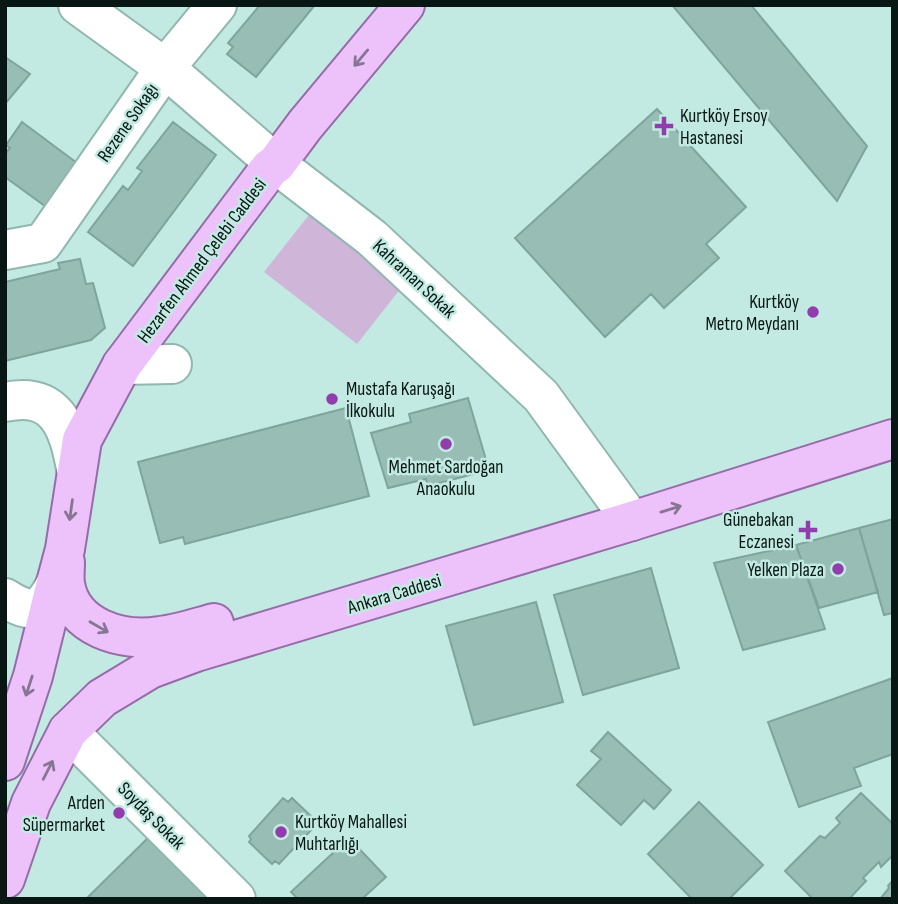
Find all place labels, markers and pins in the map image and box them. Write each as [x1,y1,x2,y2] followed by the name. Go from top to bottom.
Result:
[680,105,768,150] place label: Kurtköy Ersoy Hastanesi
[654,116,674,136] marker: Kurtköy Ersoy Hastanesi
[705,291,800,336] place label: Kurtköy Metro Meydanı
[805,304,821,320] marker: Kurtköy Metro Meydanı
[346,378,455,423] place label: Mustafa Karuşağı İlkokulu
[324,391,340,407] marker: Mustafa Karuşağı İlkokulu
[438,436,454,452] marker: Mehmet Sardoğan Anaokulu
[389,456,503,501] place label: Mehmet Sardoğan Anaokulu
[723,509,794,554] place label: Günebakan Eczanesi
[800,522,816,538] marker: Günebakan Eczanesi
[747,559,824,582] place label: Yelken Plaza
[830,561,846,577] marker: Yelken Plaza
[23,792,105,837] place label: Arden Süpermarket
[111,805,127,821] marker: Arden Süpermarket
[295,811,407,856] place label: Kurtköy Mahallesi Muhtarlığı
[273,824,289,840] marker: Kurtköy Mahallesi Muhtarlığı

